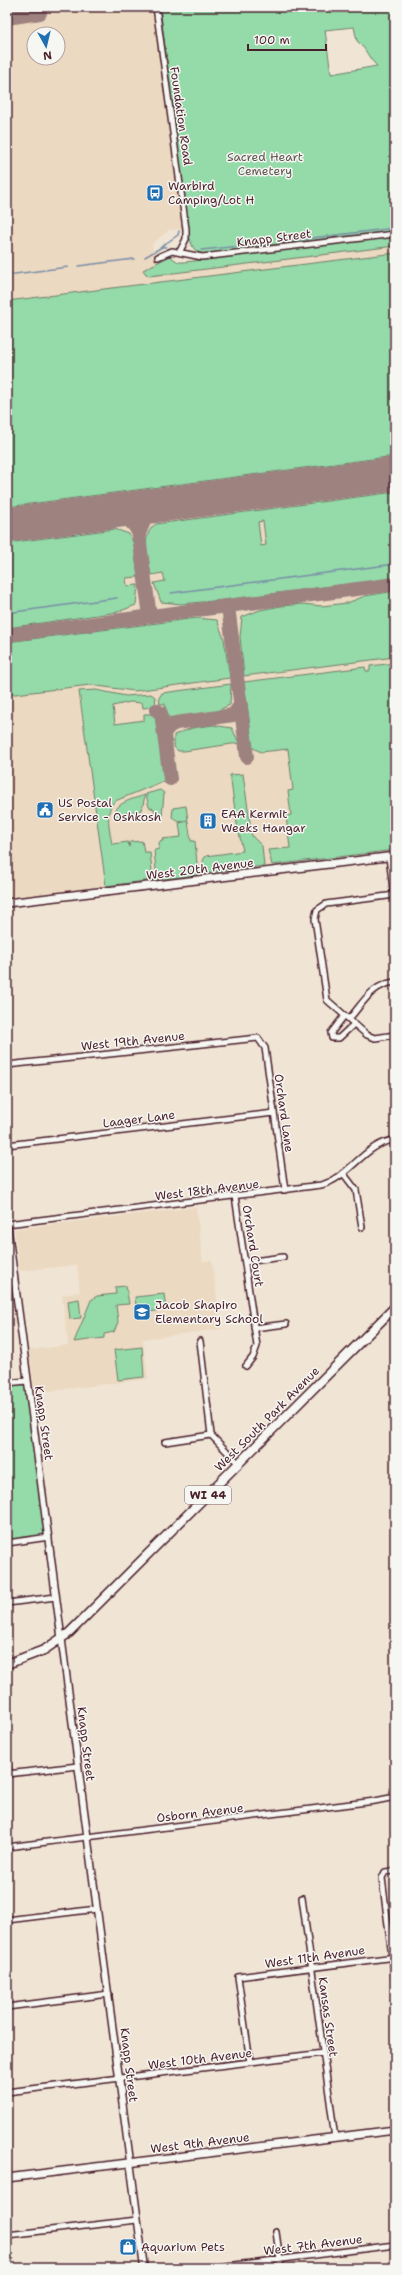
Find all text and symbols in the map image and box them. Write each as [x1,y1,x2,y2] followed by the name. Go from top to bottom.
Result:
[26,26,66,66] north arrow
[248,26,326,52] scale bar
[254,32,290,48] text: 100 m
[42,47,53,63] text: N
[166,66,196,167] street label: Foundation Road
[227,149,303,179] park label: Sacred Heart Cemetery
[168,178,254,208] place label: Warbird Camping/Lot H
[145,183,165,203] bus stop icon: Warbird Camping/Lot H
[236,225,312,251] street label: Knapp Street
[58,795,161,825] place label: US Postal Service - Oshkosh
[35,800,55,820] public building icon: US Postal Service - Oshkosh
[221,806,306,836] place label: EAA Kermit Weeks Hangar
[198,811,218,831] building icon: EAA Kermit Weeks Hangar
[145,854,255,884] street label: West 20th Avenue
[80,1028,186,1054] street label: West 19th Avenue
[271,1073,297,1153] street label: Orchard Lane
[102,1107,176,1131] street label: Laager Lane
[154,1176,260,1204] street label: West 18th Avenue
[239,1204,267,1288] street label: Orchard Court
[155,1297,263,1327] place label: Jacob Shapiro Elementary School
[132,1302,152,1322] school or university icon: Jacob Shapiro Elementary School
[211,1363,323,1475] street label: West South Park Avenue
[31,1385,57,1461] street label: Knapp Street
[185,1486,231,1504] road number: WI 44
[73,1706,99,1782] street label: Knapp Street
[156,1800,245,1826] street label: Osborn Avenue
[264,1942,366,1972] street label: West 11th Avenue
[314,1976,342,2058] street label: Kansas Street
[116,2027,142,2103] street label: Knapp Street
[147,2045,253,2073] street label: West 10th Avenue
[149,2129,251,2157] street label: West 9th Avenue
[262,2231,364,2259] street label: West 7th Avenue
[118,2237,138,2257] shop icon: Aquarium Pets
[141,2239,225,2255] place label: Aquarium Pets

